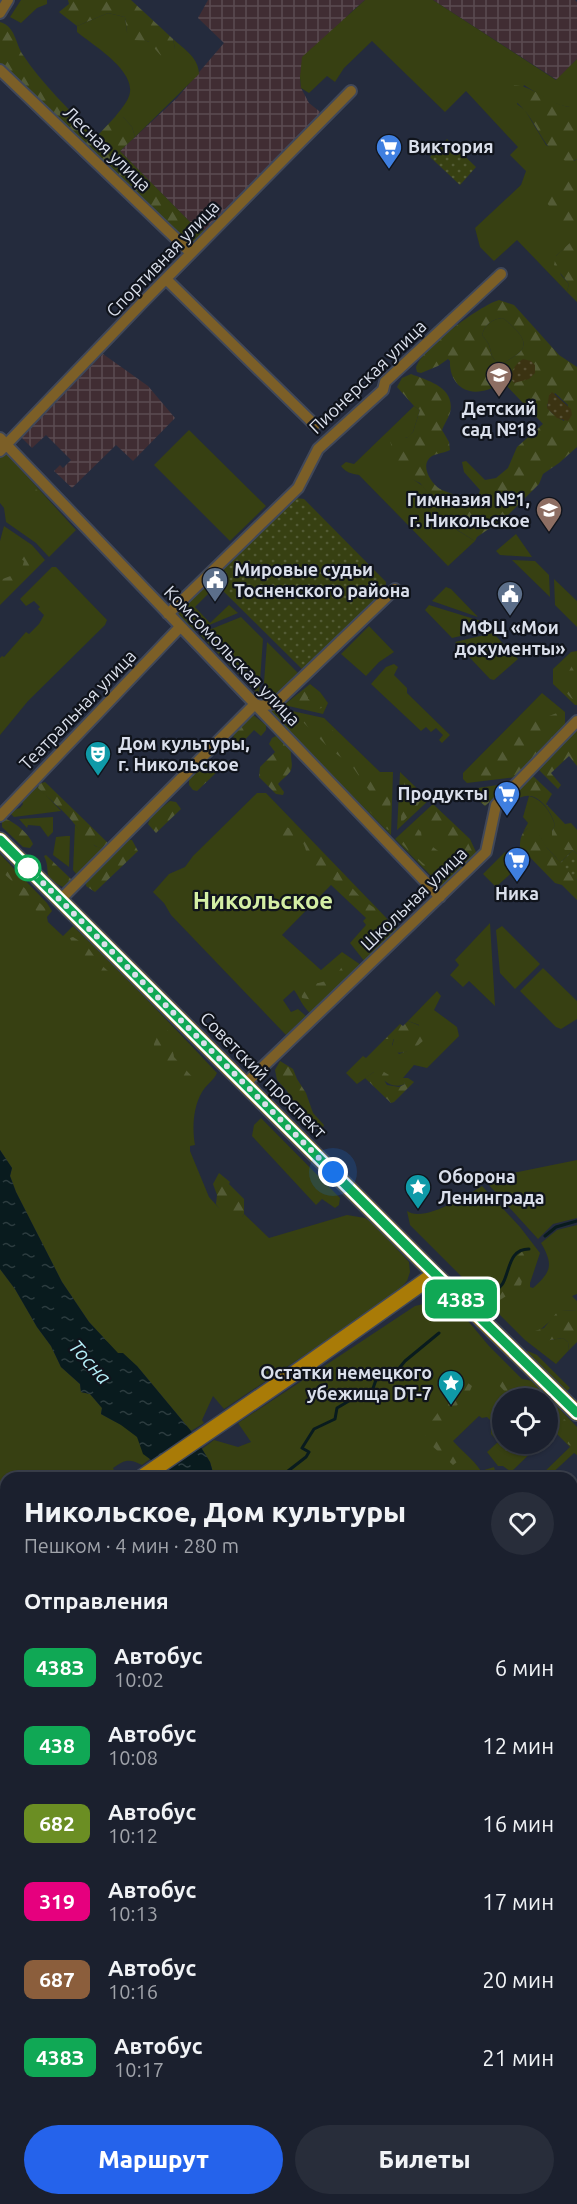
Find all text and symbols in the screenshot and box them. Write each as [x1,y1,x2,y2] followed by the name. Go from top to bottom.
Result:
[60,102,156,195] street label: Лесная улица
[374,132,404,170] supermarket icon: Виктория
[408,136,493,156] place label: Виктория
[102,196,223,321] street label: Спортивная улица
[305,315,430,437] street label: Пионерская улица
[484,360,514,398] school or university icon: Детский сад №18
[461,398,537,439] place label: Детский сад №18
[407,489,530,530] place label: Гимназия №1, г. Никольское
[534,495,564,533] school or university icon: Гимназия №1, г. Никольское
[234,559,410,600] place label: Мировые судьи Тосненского района
[200,565,230,603] public building icon: Мировые судьи Тосненского района
[495,579,525,617] public building icon: МФЦ «Мои документы»
[161,581,305,729] street label: Комсомольская улица
[454,617,566,658] place label: МФЦ «Мои документы»
[15,645,140,773] street label: Театральная улица
[118,733,250,774] place label: Дом культуры, г. Никольское
[83,739,113,777] theatre icon: Дом культуры, г. Никольское
[492,779,522,817] supermarket icon: Продукты
[398,783,488,803] place label: Продукты
[356,843,470,954] street label: Школьная улица
[502,845,532,883] supermarket icon: Ника
[15,855,41,881] unlabelled marker
[495,883,539,903] place label: Ника
[193,887,333,914] district label: Никольское
[197,1007,331,1141] street label: Советский проспект
[318,1157,348,1187] your location
[438,1166,545,1207] place label: Оборона Ленинграда
[403,1172,433,1210] place icon: Оборона Ленинграда
[419,1280,503,1318] line badge: 438З
[437,1287,485,1311] text: 438З
[65,1335,116,1389] water label: Тосна
[260,1362,432,1403] place label: Остатки немецкого убежища DT-7
[436,1368,466,1406] place icon: Остатки немецкого убежища DT-7
[492,1388,558,1454] map controls
[492,1388,558,1454] button: locate
[491,1492,554,1555] button: heart
[24,1496,406,1527] text: Никольское, Дом культуры
[24,1534,239,1557] text: Пешком · 4 мин · 280 m
[24,1588,169,1613] text: Отправления
[114,1643,202,1668] text: Автобус
[36,1655,84,1679] text: 438З
[495,1655,554,1680] text: 6 мин
[114,1668,164,1691] text: 10:02
[108,1721,196,1746] text: Автобус
[39,1733,75,1757] text: 438
[482,1733,554,1758] text: 12 мин
[108,1746,158,1769] text: 10:08
[108,1799,196,1824] text: Автобус
[39,1811,75,1835] text: 682
[482,1811,554,1836] text: 16 мин
[108,1824,158,1847] text: 10:12
[108,1877,196,1902] text: Автобус
[39,1889,75,1913] text: 319
[482,1889,554,1914] text: 17 мин
[108,1902,158,1925] text: 10:13
[108,1955,196,1980] text: Автобус
[39,1967,75,1991] text: 687
[482,1967,554,1992] text: 20 мин
[108,1980,158,2003] text: 10:16
[114,2033,202,2058] text: Автобус
[36,2045,84,2069] text: 438З
[482,2045,554,2070] text: 21 мин
[114,2058,164,2081] text: 10:17
[24,2125,283,2194] button: Маршрут
[295,2125,554,2194] button: Билеты

